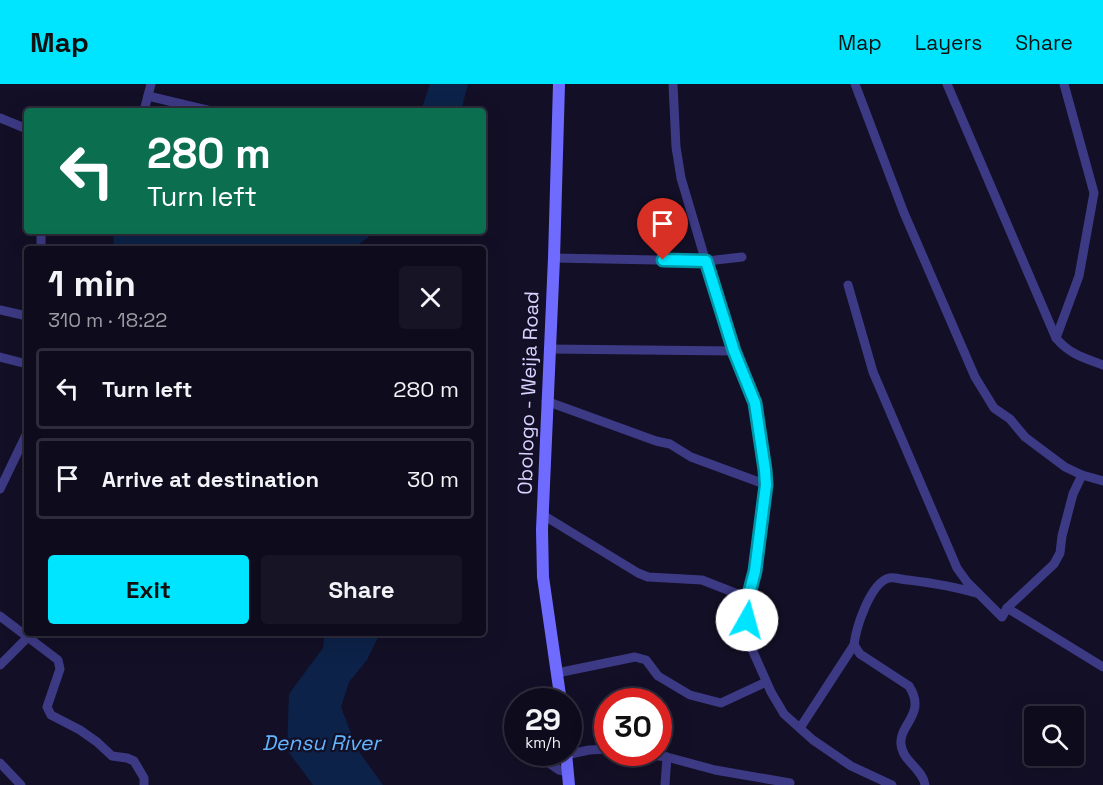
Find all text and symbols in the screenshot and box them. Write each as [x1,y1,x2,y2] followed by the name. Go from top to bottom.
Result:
[30,24,89,60] text: Map
[838,29,882,56] text: Map
[915,29,982,56] text: Layers
[1015,29,1073,56] text: Share
[147,127,271,180] text: 280 m
[48,132,126,210] icon: left
[147,179,257,214] text: Turn left
[637,198,688,260] pin
[646,207,679,240] icon: arrive
[48,261,136,307] text: 1 min
[399,266,462,329] button: close
[511,291,545,495] street label: Obologo - Weija Road
[48,307,167,333] text: 310 m · 18:22
[51,372,84,405] icon: left
[102,375,192,403] text: Turn left
[393,375,459,403] text: 280 m
[51,462,84,495] icon: arrive
[102,465,319,493] text: Arrive at destination
[407,465,459,493] text: 30 m
[48,555,249,624] button: Exit
[261,555,462,624] button: Share
[715,588,779,652] position arrow
[594,688,672,766] speed limit sign: 30
[525,700,561,739] text: 29
[1024,706,1084,766] map controls
[1024,706,1084,766] button: search
[262,729,382,756] water label: Densu River
[525,733,561,752] text: km/h

